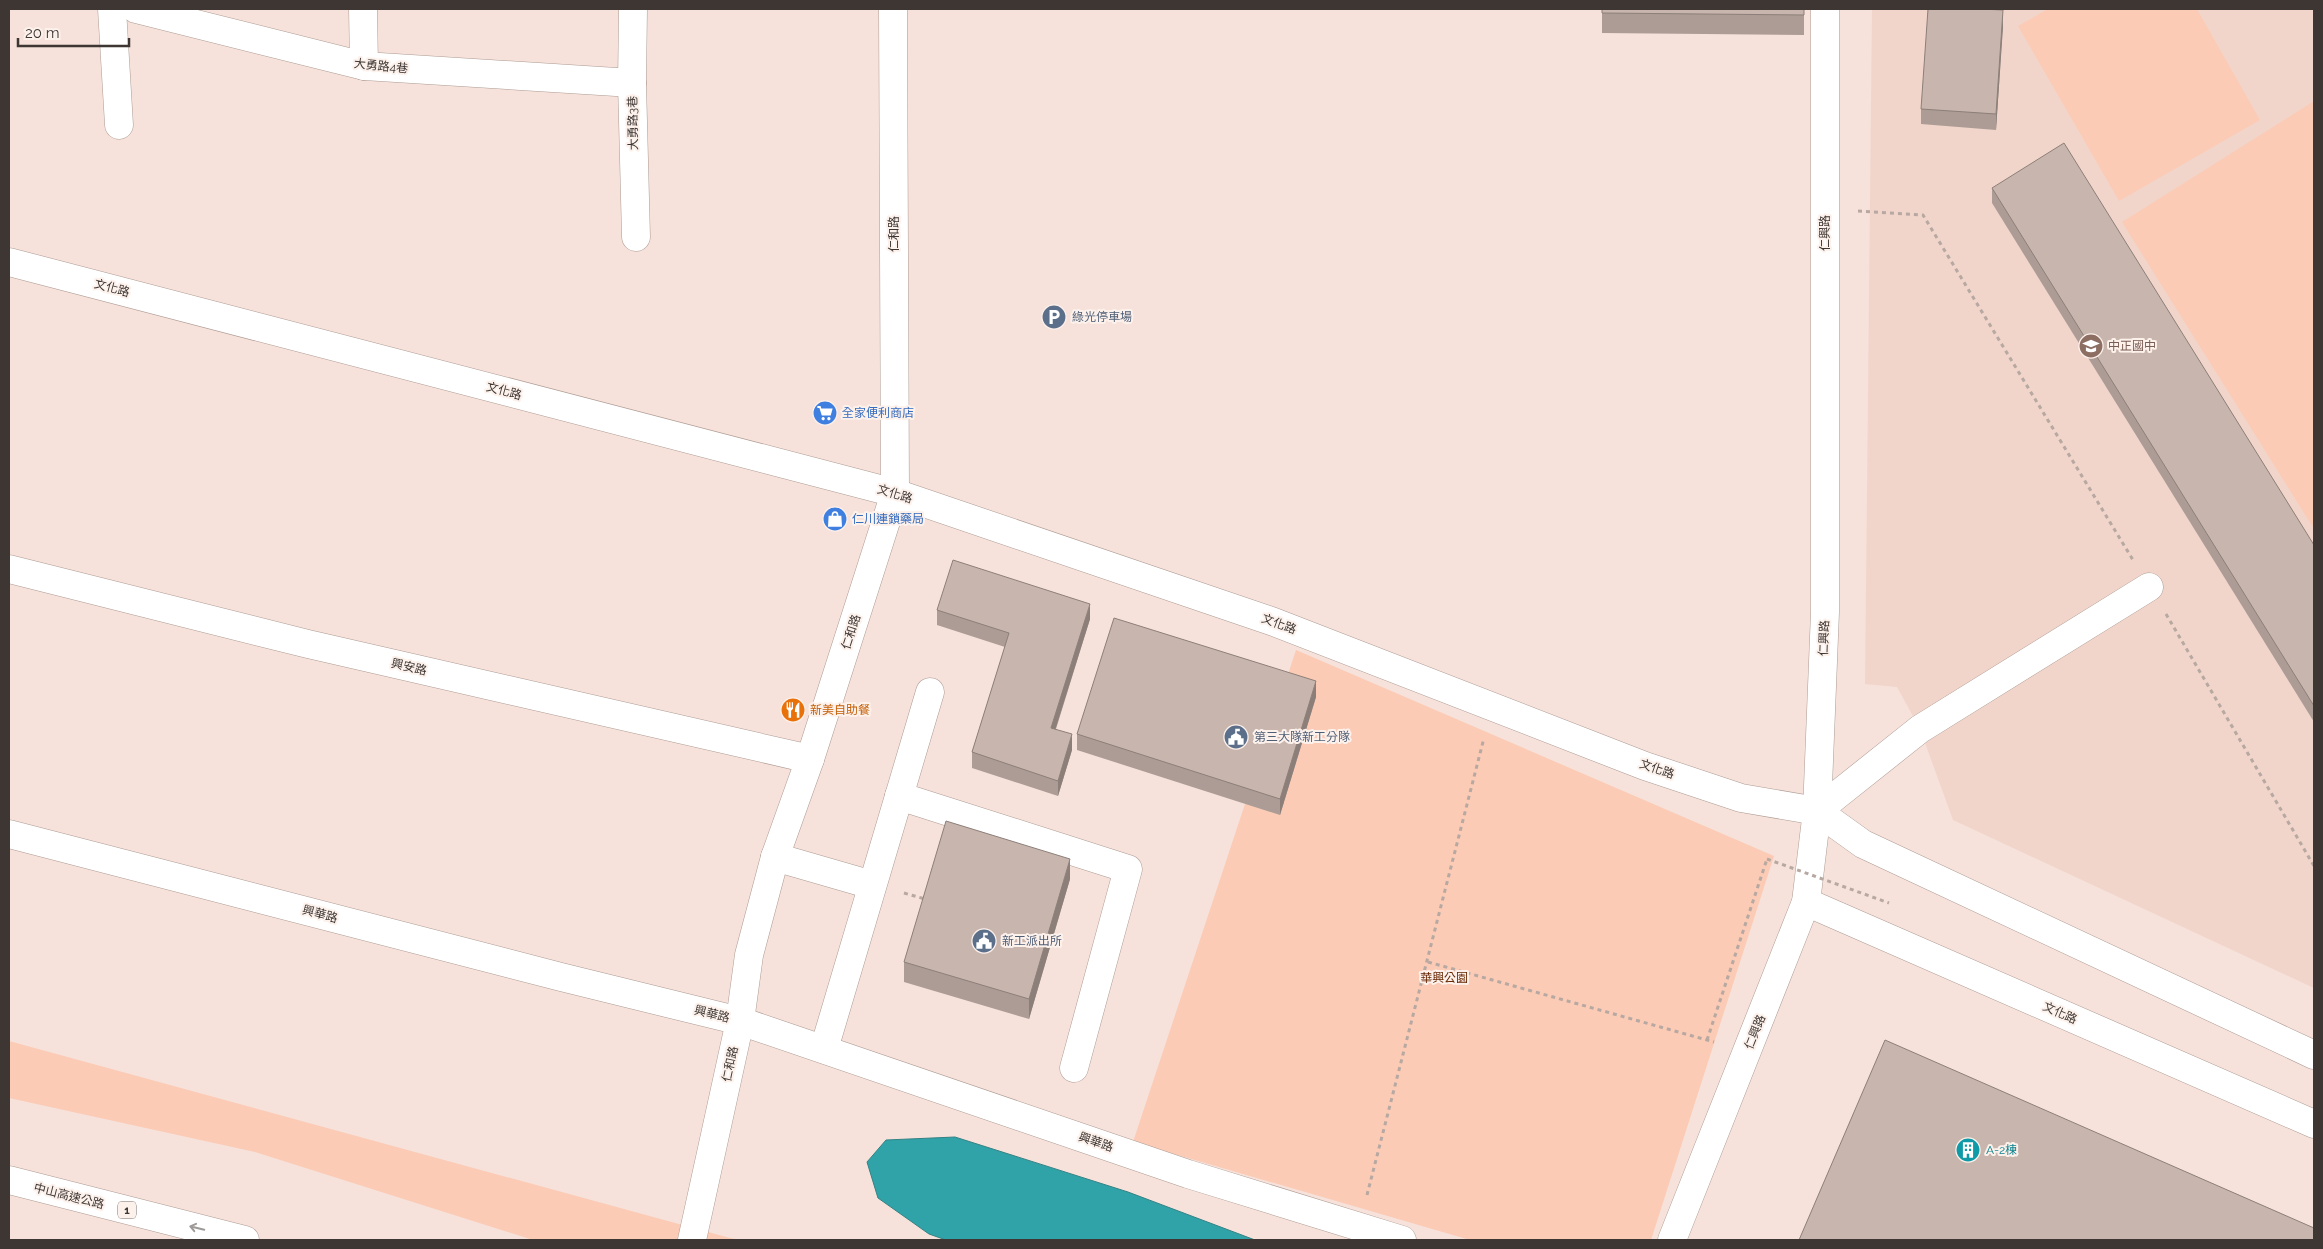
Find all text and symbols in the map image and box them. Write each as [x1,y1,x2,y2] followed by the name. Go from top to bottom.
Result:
[18,15,129,47] scale bar
[25,24,60,42] text: 20 m
[353,56,409,76] street label: 大勇路4巷
[626,96,640,150] street label: 大勇路3巷
[1818,215,1832,251] street label: 仁興路
[887,216,901,252] street label: 仁和路
[93,277,131,299] street label: 文化路
[1041,304,1067,330] parking icon: 綠光停車場
[1072,310,1132,324] place label: 綠光停車場
[2078,333,2104,359] school or university icon: 中正國中
[2108,339,2156,353] place label: 中正國中
[485,380,523,402] street label: 文化路
[812,400,838,426] supermarket icon: 全家便利商店
[842,406,914,420] place label: 全家便利商店
[876,482,914,506] street label: 文化路
[822,506,848,532] shop icon: 仁川連鎖藥局
[852,512,924,526] place label: 仁川連鎖藥局
[1260,611,1298,637] street label: 文化路
[839,613,863,651] street label: 仁和路
[1816,620,1832,656] street label: 仁興路
[390,656,428,678] street label: 興安路
[780,697,806,723] restaurant icon: 新美自助餐
[810,703,870,717] place label: 新美自助餐
[1223,724,1249,750] public building icon: 第三大隊新工分隊
[1254,730,1350,744] place label: 第三大隊新工分隊
[1638,757,1676,781] street label: 文化路
[301,903,339,925] street label: 興華路
[971,928,997,954] public building icon: 新工派出所
[1002,934,1062,948] place label: 新工派出所
[1420,971,1468,985] park label: 華興公園
[2041,999,2079,1027] street label: 文化路
[693,1003,731,1025] street label: 興華路
[1742,1013,1768,1051] street label: 仁興路
[719,1045,741,1083] street label: 仁和路
[1077,1130,1115,1154] street label: 興華路
[1955,1137,1981,1163] building icon: A-2棟
[1986,1143,2017,1157] place label: A-2棟
[32,1180,106,1212] street label: 中山高速公路
[118,1202,136,1218] road number: 1
[190,1223,206,1232] one-way arrow

